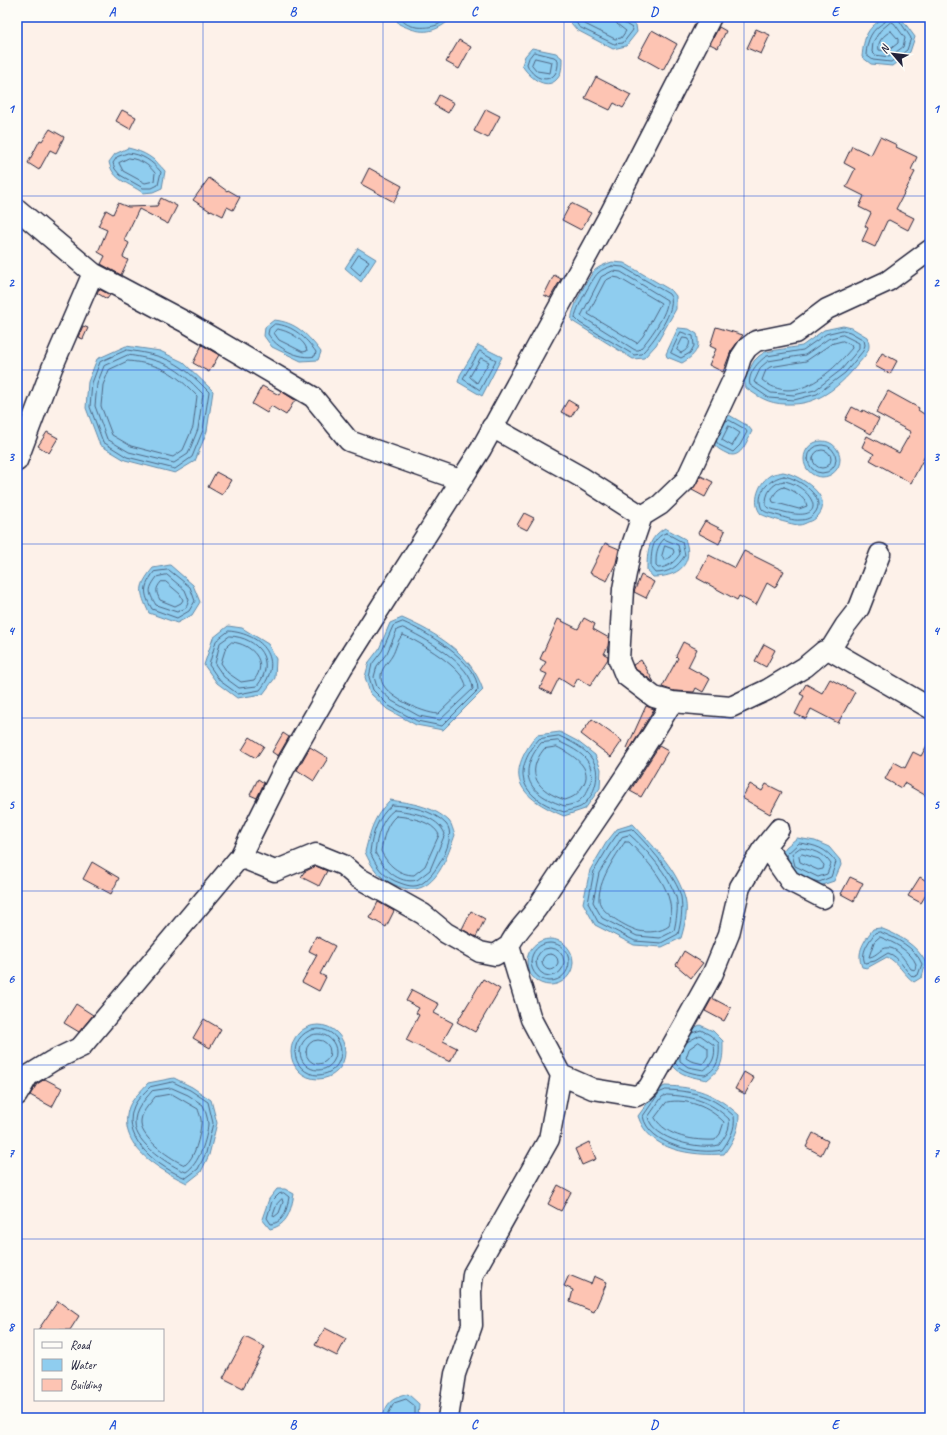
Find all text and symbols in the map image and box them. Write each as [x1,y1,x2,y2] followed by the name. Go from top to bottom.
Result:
[109,4,117,20] text: A
[290,4,298,20] text: B
[471,4,479,20] text: C
[650,4,659,20] text: D
[832,4,841,20] text: E
[873,34,913,74] north arrow
[876,41,893,56] text: N
[8,101,16,117] text: 1
[933,101,941,117] text: 1
[8,275,15,291] text: 2
[933,275,940,291] text: 2
[8,449,15,465] text: 3
[933,449,940,465] text: 3
[8,623,16,639] text: 4
[933,623,941,639] text: 4
[8,797,15,813] text: 5
[933,797,940,813] text: 5
[8,971,15,987] text: 6
[933,971,940,987] text: 6
[8,1145,15,1161] text: 7
[933,1145,940,1161] text: 7
[8,1319,16,1335] text: 8
[933,1319,941,1335] text: 8
[34,1329,164,1401] legend
[70,1337,92,1353] text: Road
[70,1357,98,1373] text: Water
[70,1377,102,1393] text: Building
[109,1417,117,1433] text: A
[290,1417,298,1433] text: B
[471,1417,479,1433] text: C
[650,1417,659,1433] text: D
[832,1417,841,1433] text: E

